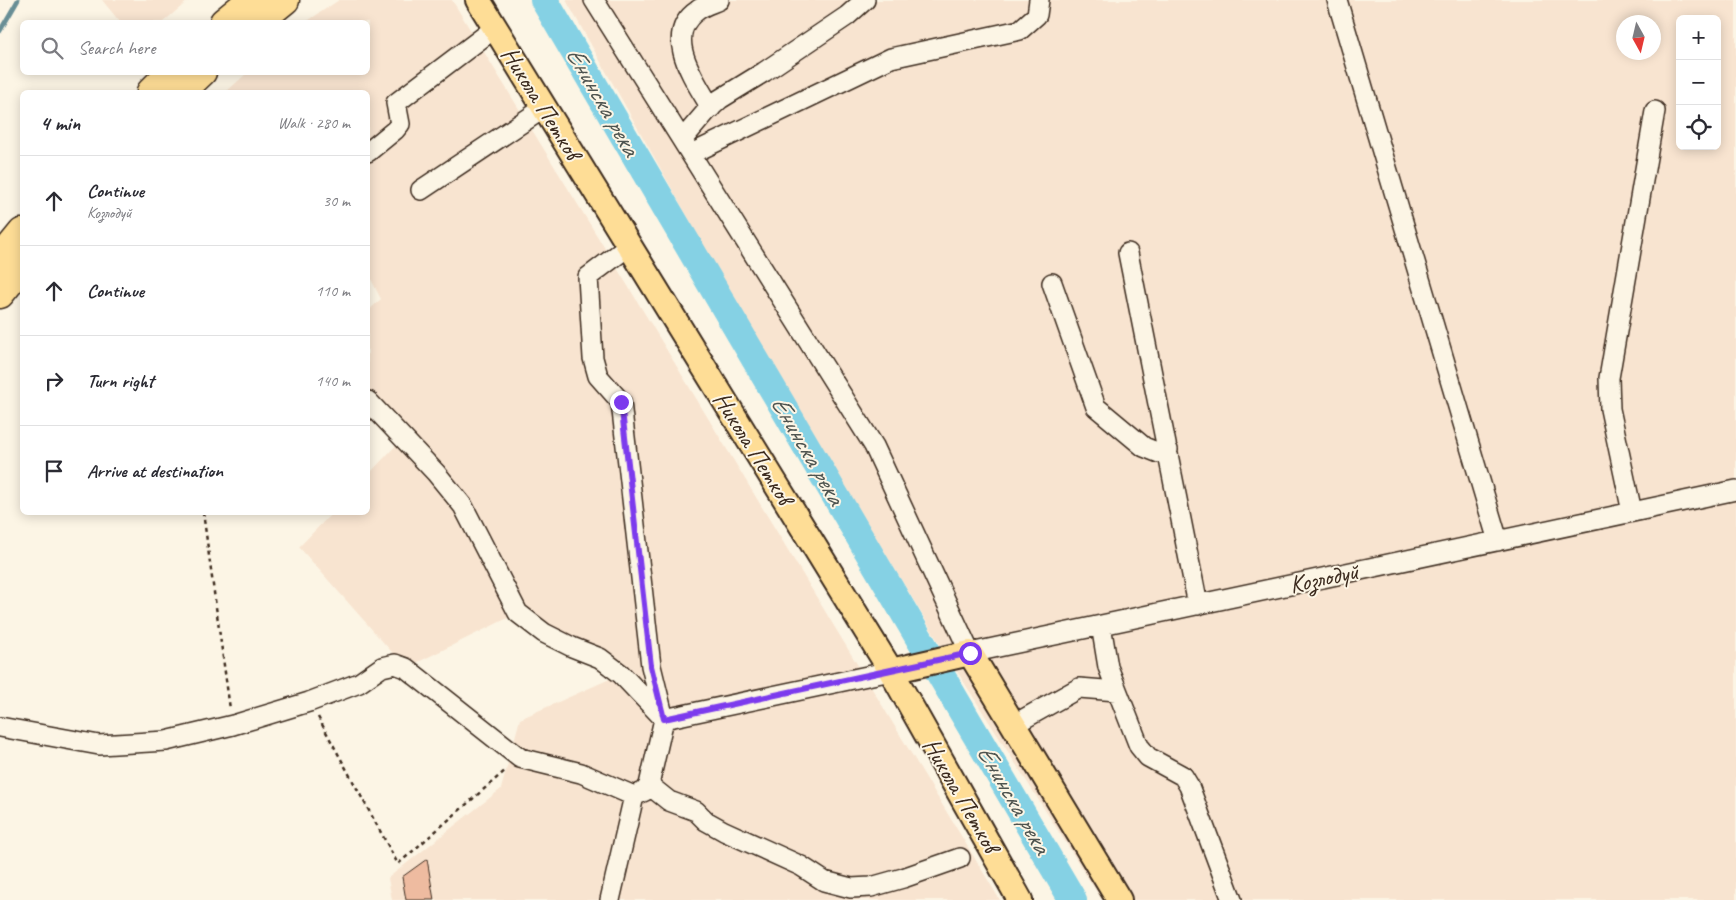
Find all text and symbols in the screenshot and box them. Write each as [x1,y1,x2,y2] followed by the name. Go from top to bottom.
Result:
[1616,15,1661,60] north arrow
[1676,15,1721,150] map controls
[1676,15,1721,60] button: +
[20,20,370,75] search box
[38,34,66,62] icon: search
[78,36,155,60] text: Search here
[494,41,591,169] street label: Никола Петков
[559,41,649,164] water label: Енинска река
[1676,60,1721,105] button: −
[1676,105,1721,150] button: locate
[40,110,80,136] text: 4 min
[278,113,350,133] text: Walk · 280 m
[87,179,144,203] text: Continue
[40,187,68,215] icon: ahead
[323,191,350,211] text: 30 m
[87,203,132,223] text: Козлодуй
[40,277,68,305] icon: ahead
[87,279,144,303] text: Continue
[316,281,350,301] text: 110 m
[40,367,68,395] icon: right
[87,369,154,393] text: Turn right
[316,371,350,391] text: 140 m
[706,386,803,514] street label: Никола Петков
[764,390,854,513] water label: Енинска река
[610,391,633,414] route end
[40,457,68,485] icon: arrive
[87,459,223,483] text: Arrive at destination
[1287,555,1363,602] street label: Козлодуй
[959,642,982,665] route start
[915,732,1009,862] street label: Никола Петков
[970,739,1060,862] water label: Енинска река

